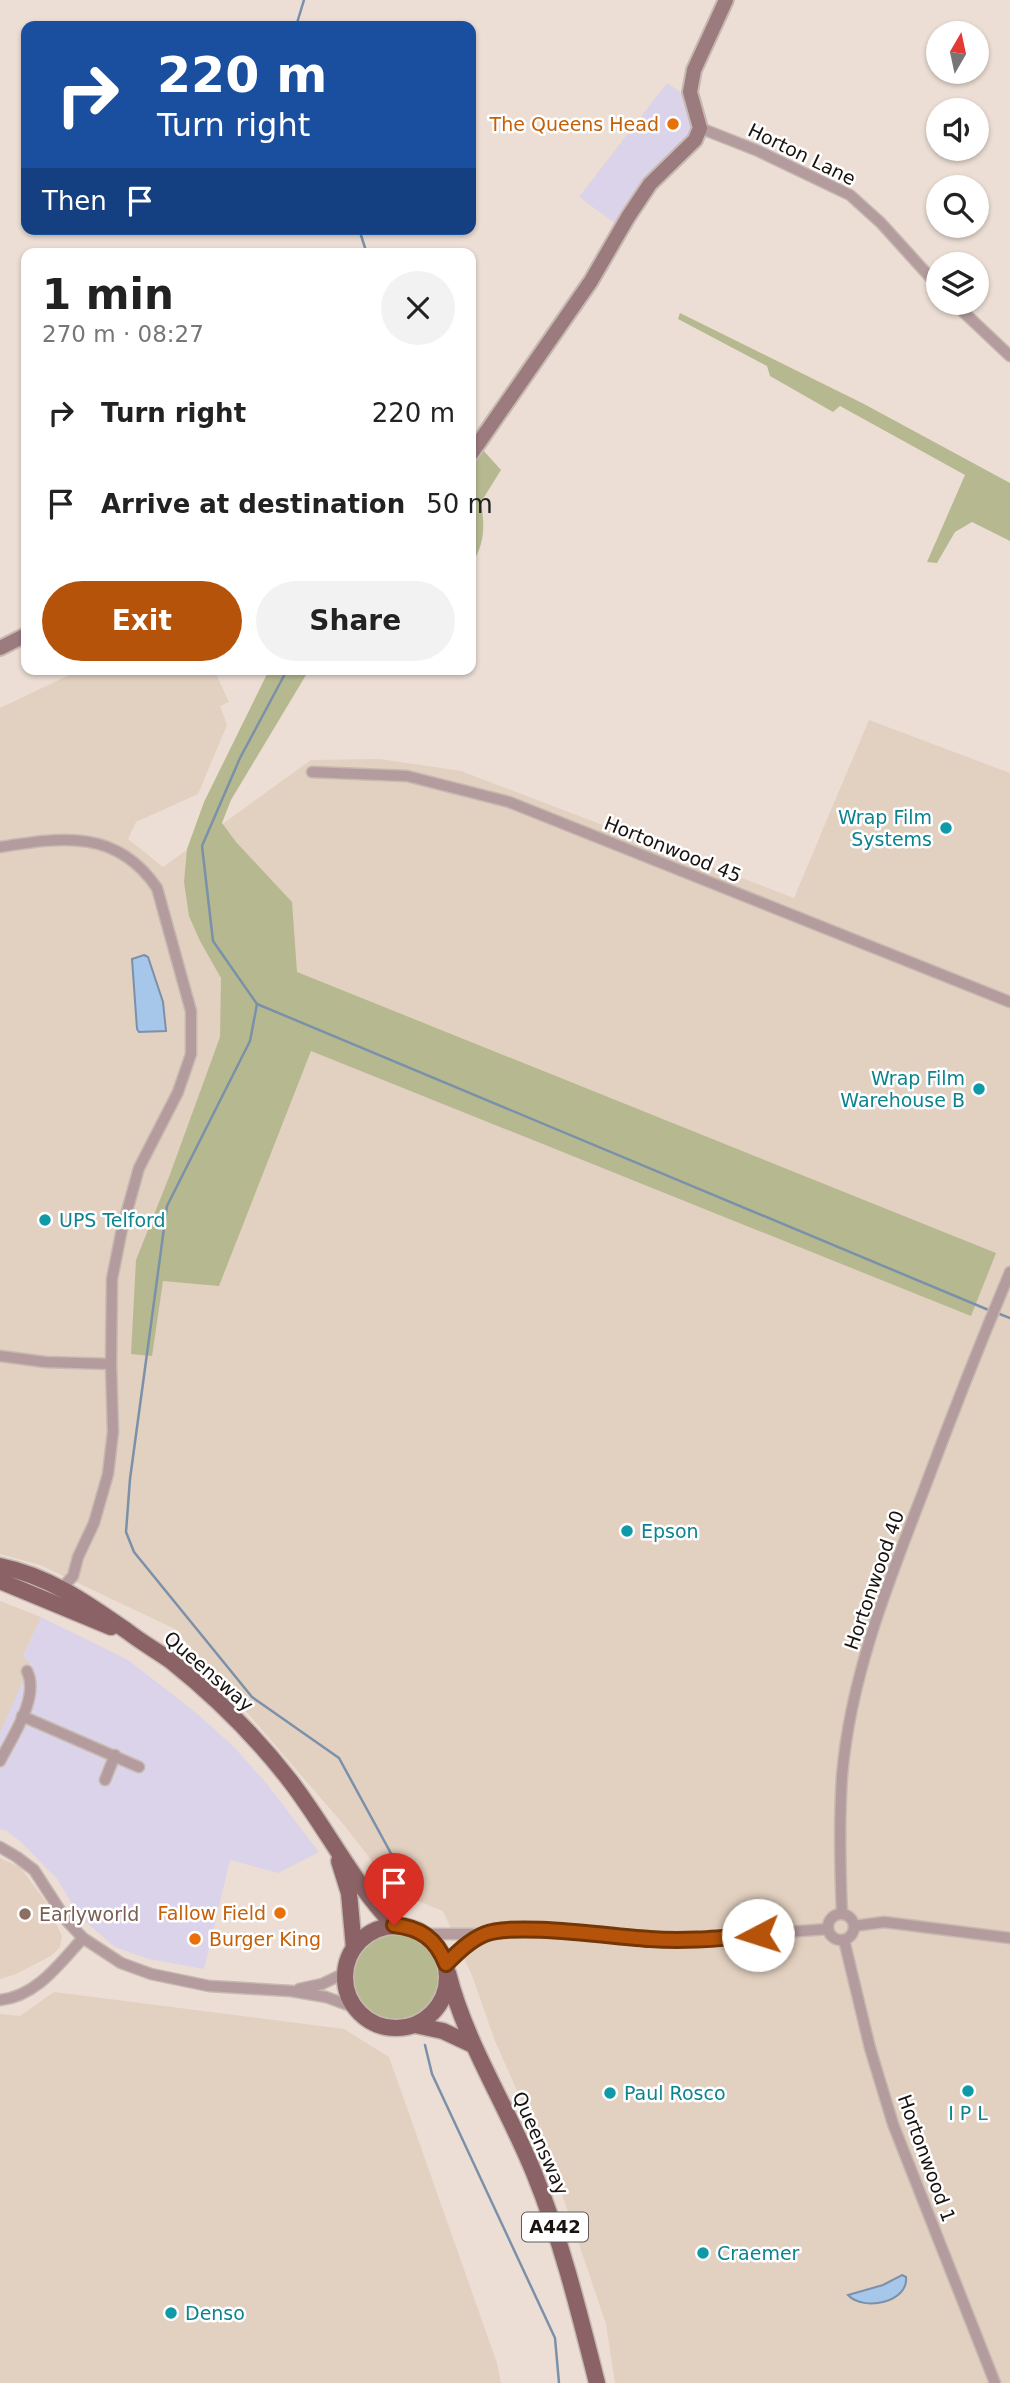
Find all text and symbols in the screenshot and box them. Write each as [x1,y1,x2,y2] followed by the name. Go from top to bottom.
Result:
[926,21,989,84] north arrow
[926,21,989,315] map controls
[157,47,327,104] text: 220 m
[42,49,133,140] icon: right
[926,98,989,161] button: sound
[157,106,310,144] text: Turn right
[489,113,659,135] place label: The Queens Head
[665,116,681,132] marker: The Queens Head
[745,119,859,189] street label: Horton Lane
[926,175,989,238] button: search
[121,182,159,220] icon: arrive
[42,186,107,216] text: Then
[926,252,989,315] button: layers
[42,270,174,319] text: 1 min
[381,271,455,345] button: close
[42,321,204,347] text: 270 m · 08:27
[42,394,80,432] icon: right
[101,398,246,428] text: Turn right
[372,398,455,428] text: 220 m
[42,485,80,523] icon: arrive
[101,489,405,519] text: Arrive at destination
[426,489,493,519] text: 50 m
[42,581,242,661] button: Exit
[256,581,455,661] button: Share
[838,806,932,850] place label: Wrap Film Systems
[601,811,745,887] street label: Hortonwood 45
[938,820,954,836] marker: Wrap Film Systems
[840,1067,965,1111] place label: Wrap Film Warehouse B
[971,1081,987,1097] marker: Wrap Film Warehouse B
[59,1209,166,1231] place label: UPS Telford
[37,1212,53,1228] marker: UPS Telford
[840,1507,908,1653] street label: Hortonwood 40
[641,1520,699,1542] place label: Epson
[619,1523,635,1539] marker: Epson
[160,1626,258,1716] street label: Queensway
[364,1853,424,1925] pin
[375,1864,413,1902] icon: arrive
[721,1898,795,1972] position arrow
[158,1902,266,1924] place label: Fallow Field
[39,1903,139,1925] place label: Earlyworld
[272,1905,288,1921] marker: Fallow Field
[17,1906,33,1922] marker: Earlyworld
[209,1928,321,1950] place label: Burger King
[187,1931,203,1947] marker: Burger King
[624,2082,726,2104] place label: Paul Rosco
[960,2083,976,2099] marker: I P L
[602,2085,618,2101] marker: Paul Rosco
[508,2088,574,2198] street label: Queensway
[894,2091,960,2225] street label: Hortonwood 1
[948,2102,988,2124] place label: I P L
[522,2213,588,2242] road number: A442
[717,2242,800,2264] place label: Craemer
[695,2245,711,2261] marker: Craemer
[185,2302,245,2324] place label: Denso
[163,2305,179,2321] marker: Denso

